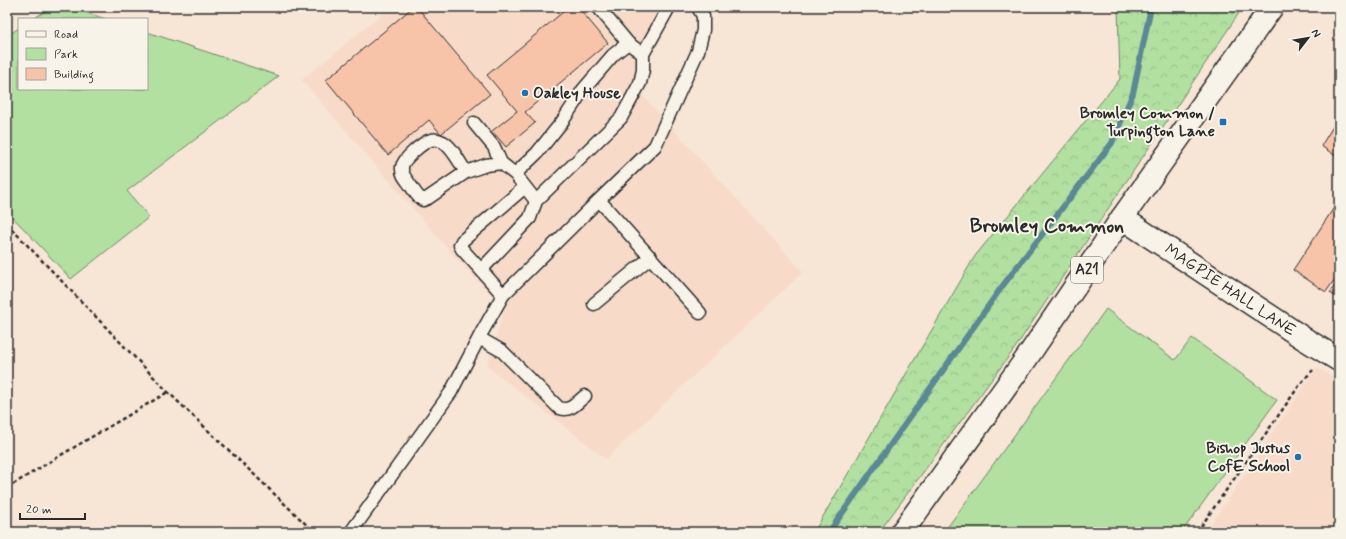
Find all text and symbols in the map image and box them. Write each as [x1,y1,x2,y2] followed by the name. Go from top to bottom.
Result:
[18,18,148,90] legend
[1288,18,1328,58] north arrow
[54,27,78,43] text: Road
[1308,27,1324,40] text: N
[54,47,78,63] text: Park
[54,67,94,84] text: Building
[533,83,621,104] place label: Oakley House
[520,88,530,98] marker: Oakley House
[1080,103,1215,144] place label: Bromley Common / Turpington Lane
[1218,117,1228,127] marker: Bromley Common / Turpington Lane
[970,213,1124,240] district label: Bromley Common
[1161,239,1300,341] street label: MAGPIE HALL LANE
[1071,257,1103,283] road number: A21
[1206,438,1291,477] place label: Bishop Justus CofE School
[1293,452,1303,462] marker: Bishop Justus CofE School
[20,495,85,521] scale bar
[26,502,52,518] text: 20 m

